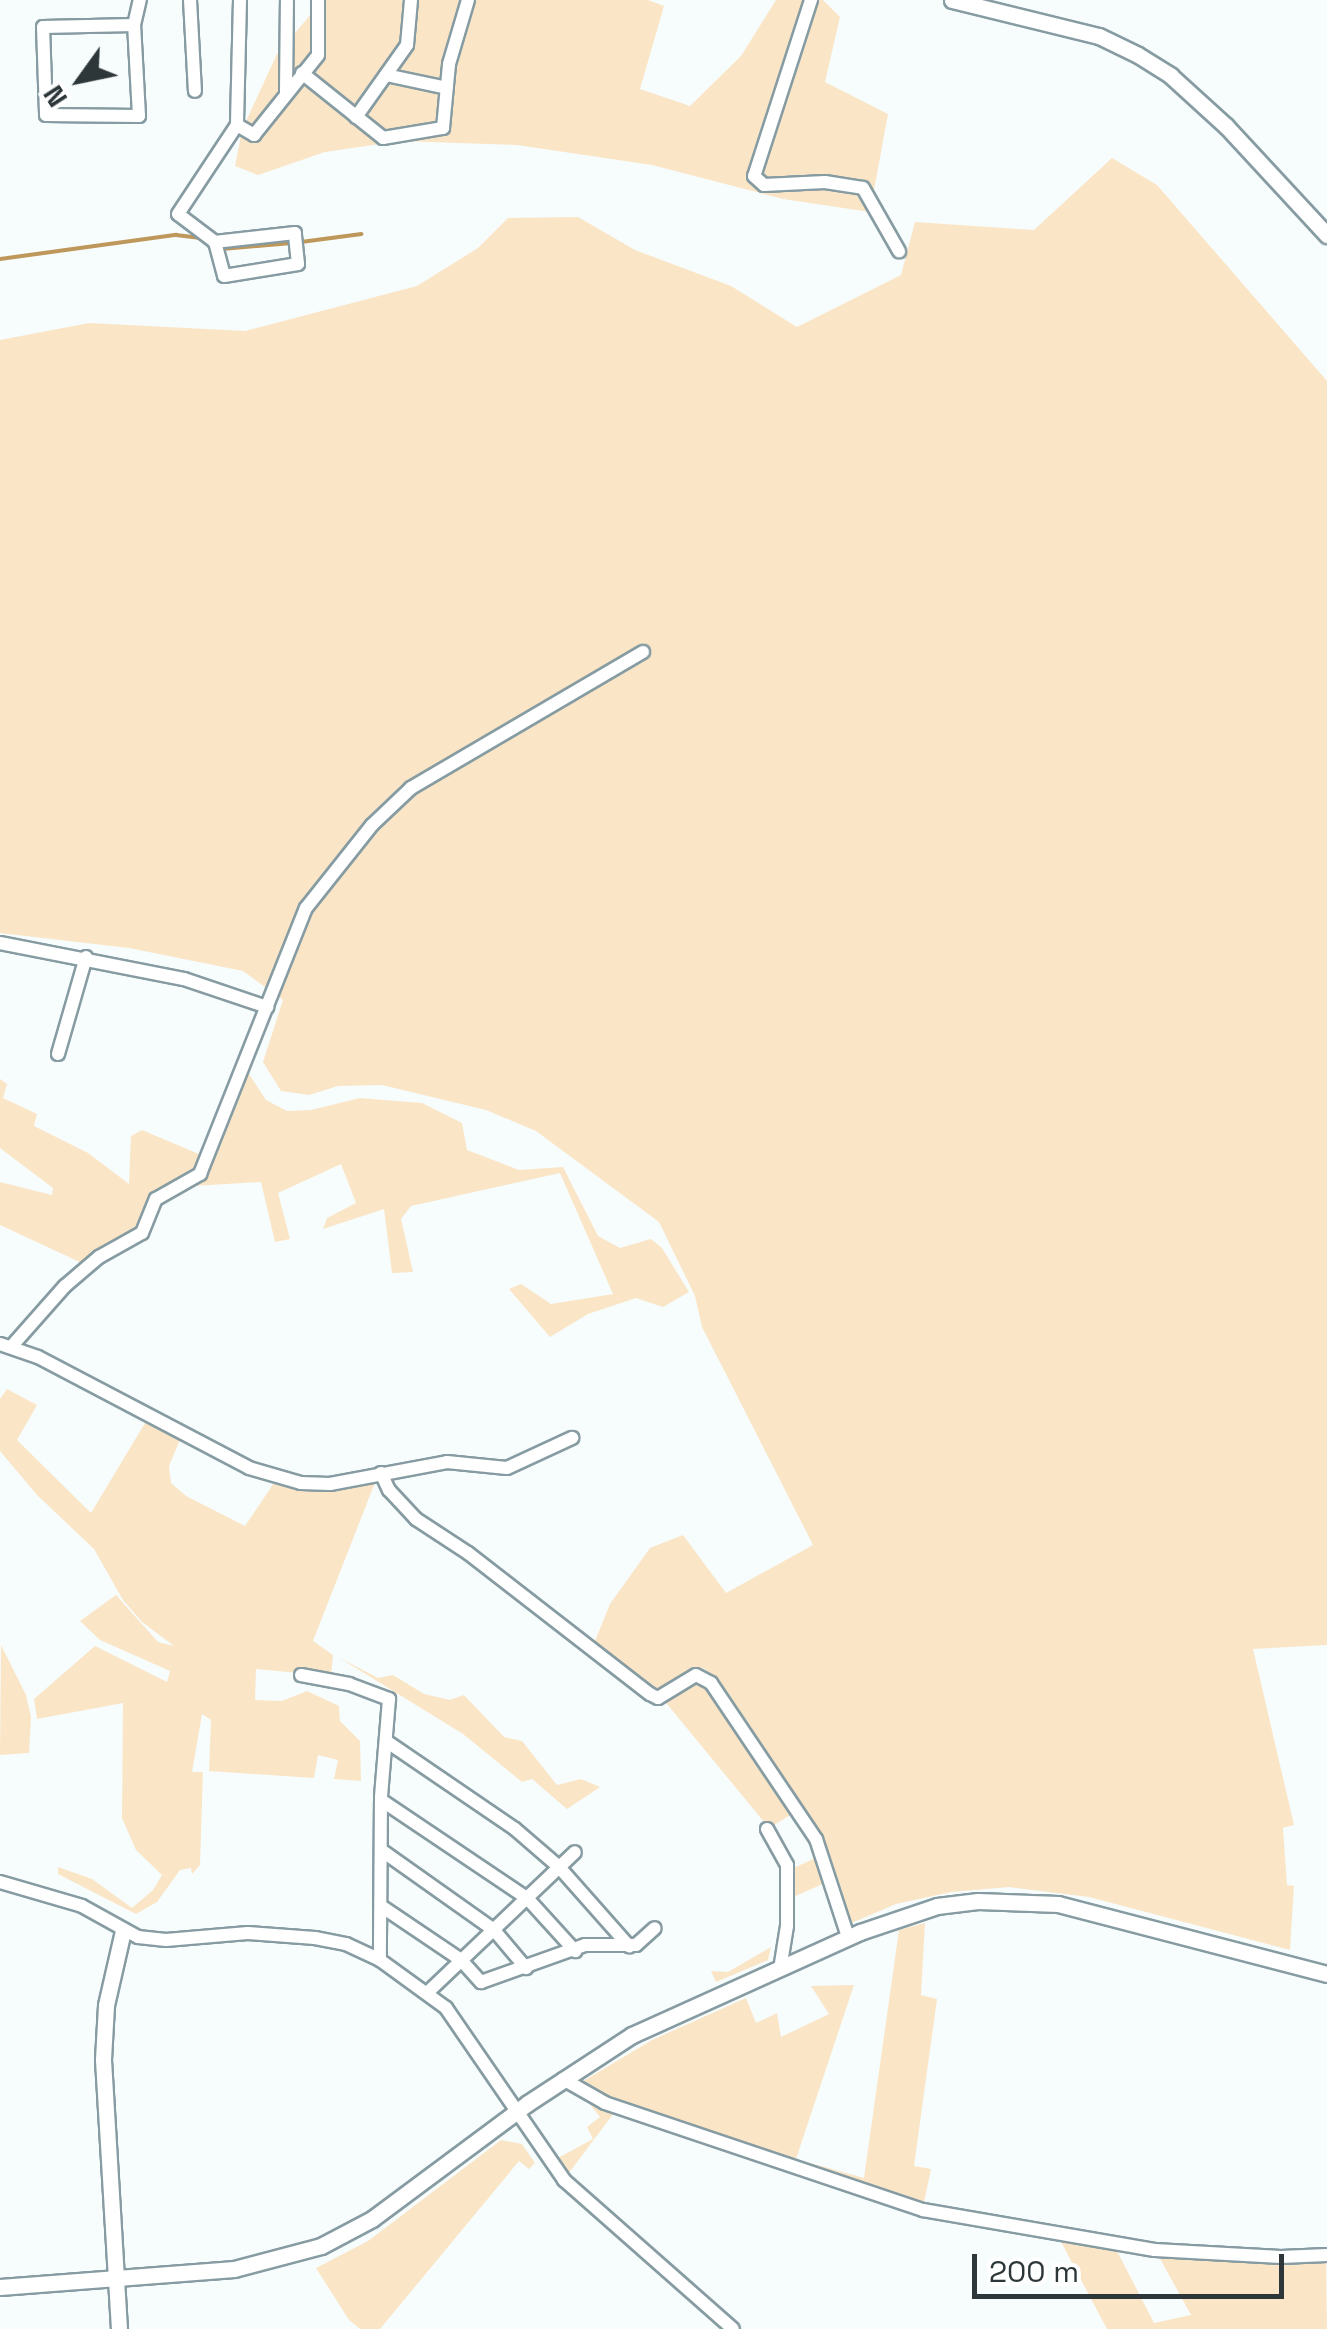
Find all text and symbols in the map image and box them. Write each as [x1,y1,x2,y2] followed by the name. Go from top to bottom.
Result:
[30,30,130,130] north arrow
[35,79,75,114] text: N
[977,2234,1290,2296] scale bar
[989,2252,1079,2291] text: 200 m

